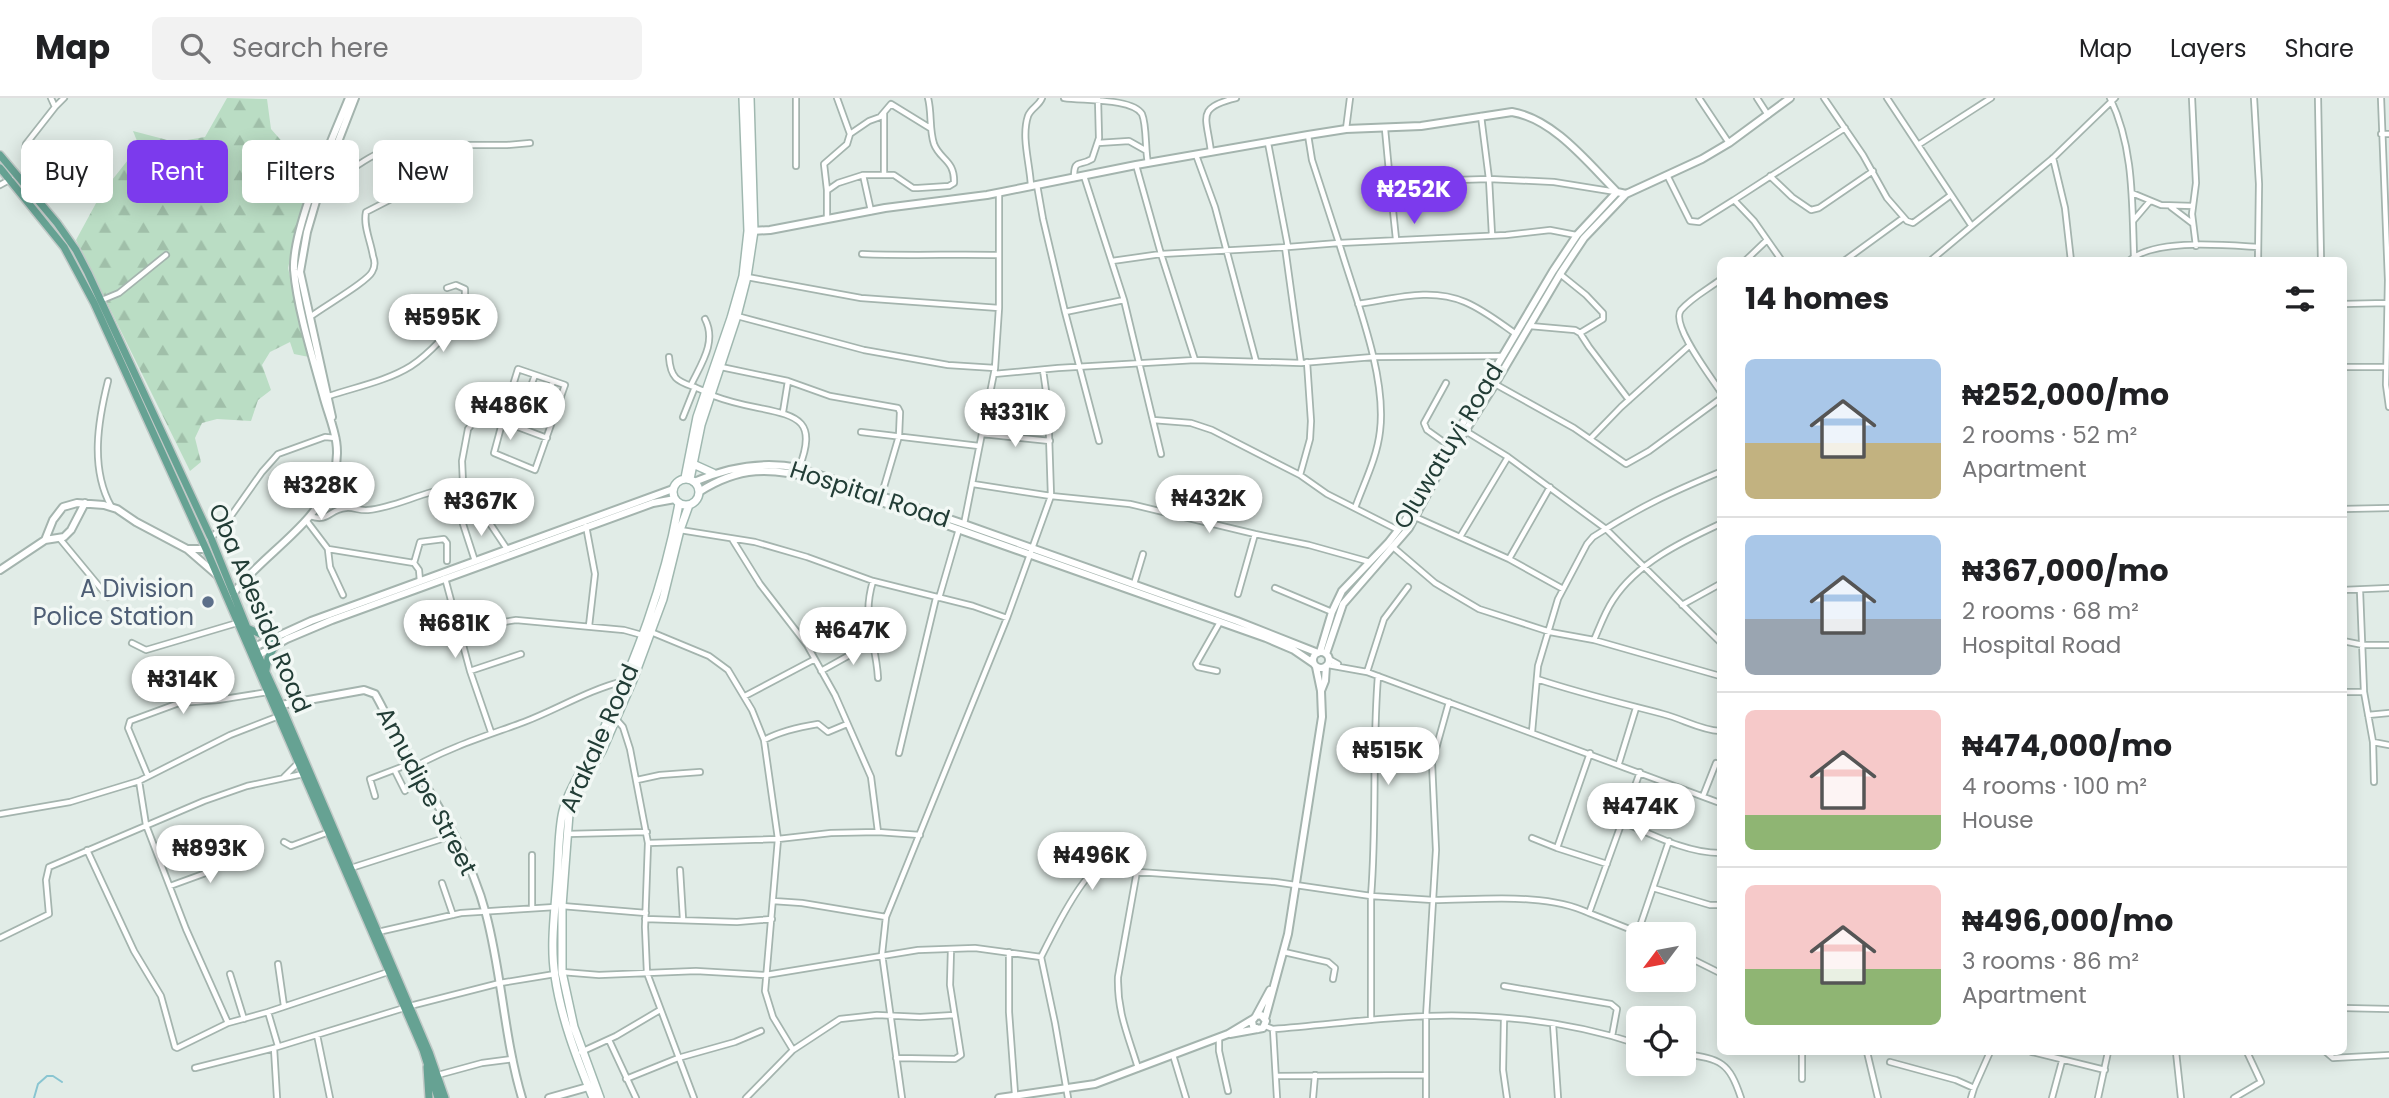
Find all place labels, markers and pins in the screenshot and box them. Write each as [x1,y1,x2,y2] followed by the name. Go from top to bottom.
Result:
[1365,166,1463,226] pin: ₦252K
[394,294,492,354] pin: ₦595K
[461,382,559,442] pin: ₦486K
[966,390,1064,449] pin: ₦331K
[272,462,370,522] pin: ₦328K
[1160,476,1258,535] pin: ₦432K
[432,478,530,538] pin: ₦367K
[33,572,194,633] place label: A Division Police Station
[200,594,216,610] marker: A Division Police Station
[406,601,504,660] pin: ₦681K
[804,608,902,667] pin: ₦647K
[134,656,232,716] pin: ₦314K
[1339,728,1437,787] pin: ₦515K
[1592,784,1690,843] pin: ₦474K
[161,826,259,885] pin: ₦893K
[1043,832,1141,892] pin: ₦496K

